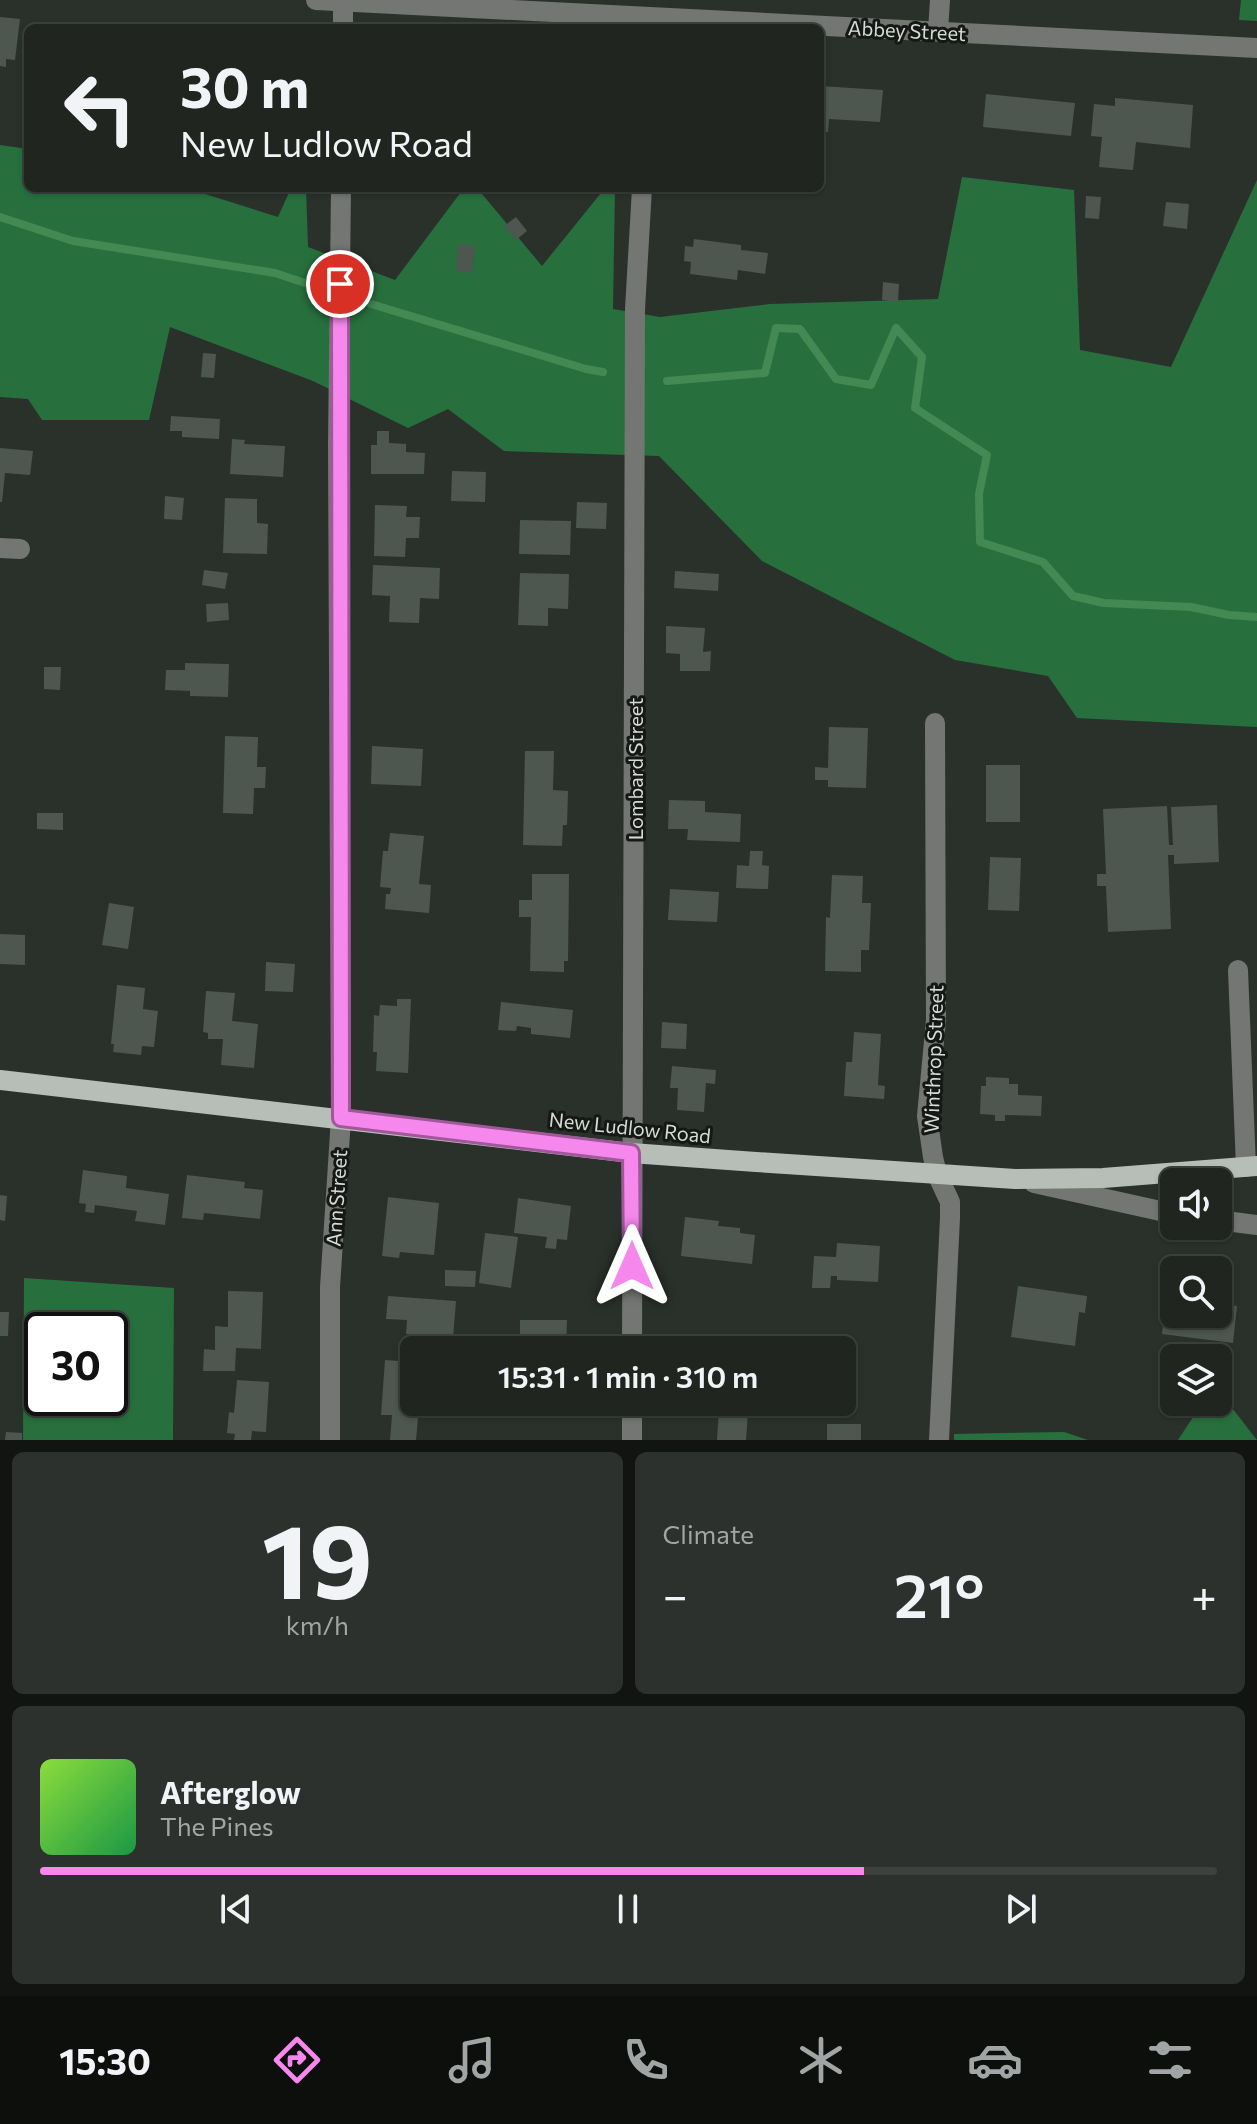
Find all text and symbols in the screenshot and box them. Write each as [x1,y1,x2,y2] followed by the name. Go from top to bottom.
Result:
[847,15,967,45] street label: Abbey Street
[180,51,309,120] text: 30 m
[48,56,152,160] icon: left
[180,120,473,164] text: New Ludlow Road
[306,250,374,318] pin
[318,262,362,306] icon: arrive
[623,698,647,840] street label: Lombard Street
[918,984,948,1134] street label: Winthrop Street
[548,1107,712,1147] street label: New Ludlow Road
[321,1149,351,1247] street label: Ann Street
[1160,1168,1232,1416] map controls
[1160,1168,1232,1240] button: sound
[590,1224,674,1308] position arrow
[1160,1256,1232,1328] button: search
[24,1312,128,1416] speed limit sign: 30
[1160,1344,1232,1416] button: layers
[498,1357,758,1394] text: 15:31 · 1 min · 310 m
[262,1493,373,1620] text: 19
[663,1518,754,1549] text: Climate
[894,1557,985,1630] text: 21°
[663,1567,688,1621] text: −
[1191,1567,1217,1621] text: +
[286,1609,349,1640] text: km/h
[160,1773,301,1810] text: Afterglow
[160,1810,274,1841] text: The Pines
[214,1887,258,1931] icon: previous
[606,1887,650,1931] icon: pause
[999,1887,1043,1931] icon: next
[269,2032,325,2088] icon: directions
[444,2032,500,2088] icon: music
[618,2032,674,2088] icon: phone
[793,2032,849,2088] icon: climate
[967,2032,1023,2088] icon: car
[1142,2032,1198,2088] icon: filters
[59,2038,151,2082] text: 15:30

